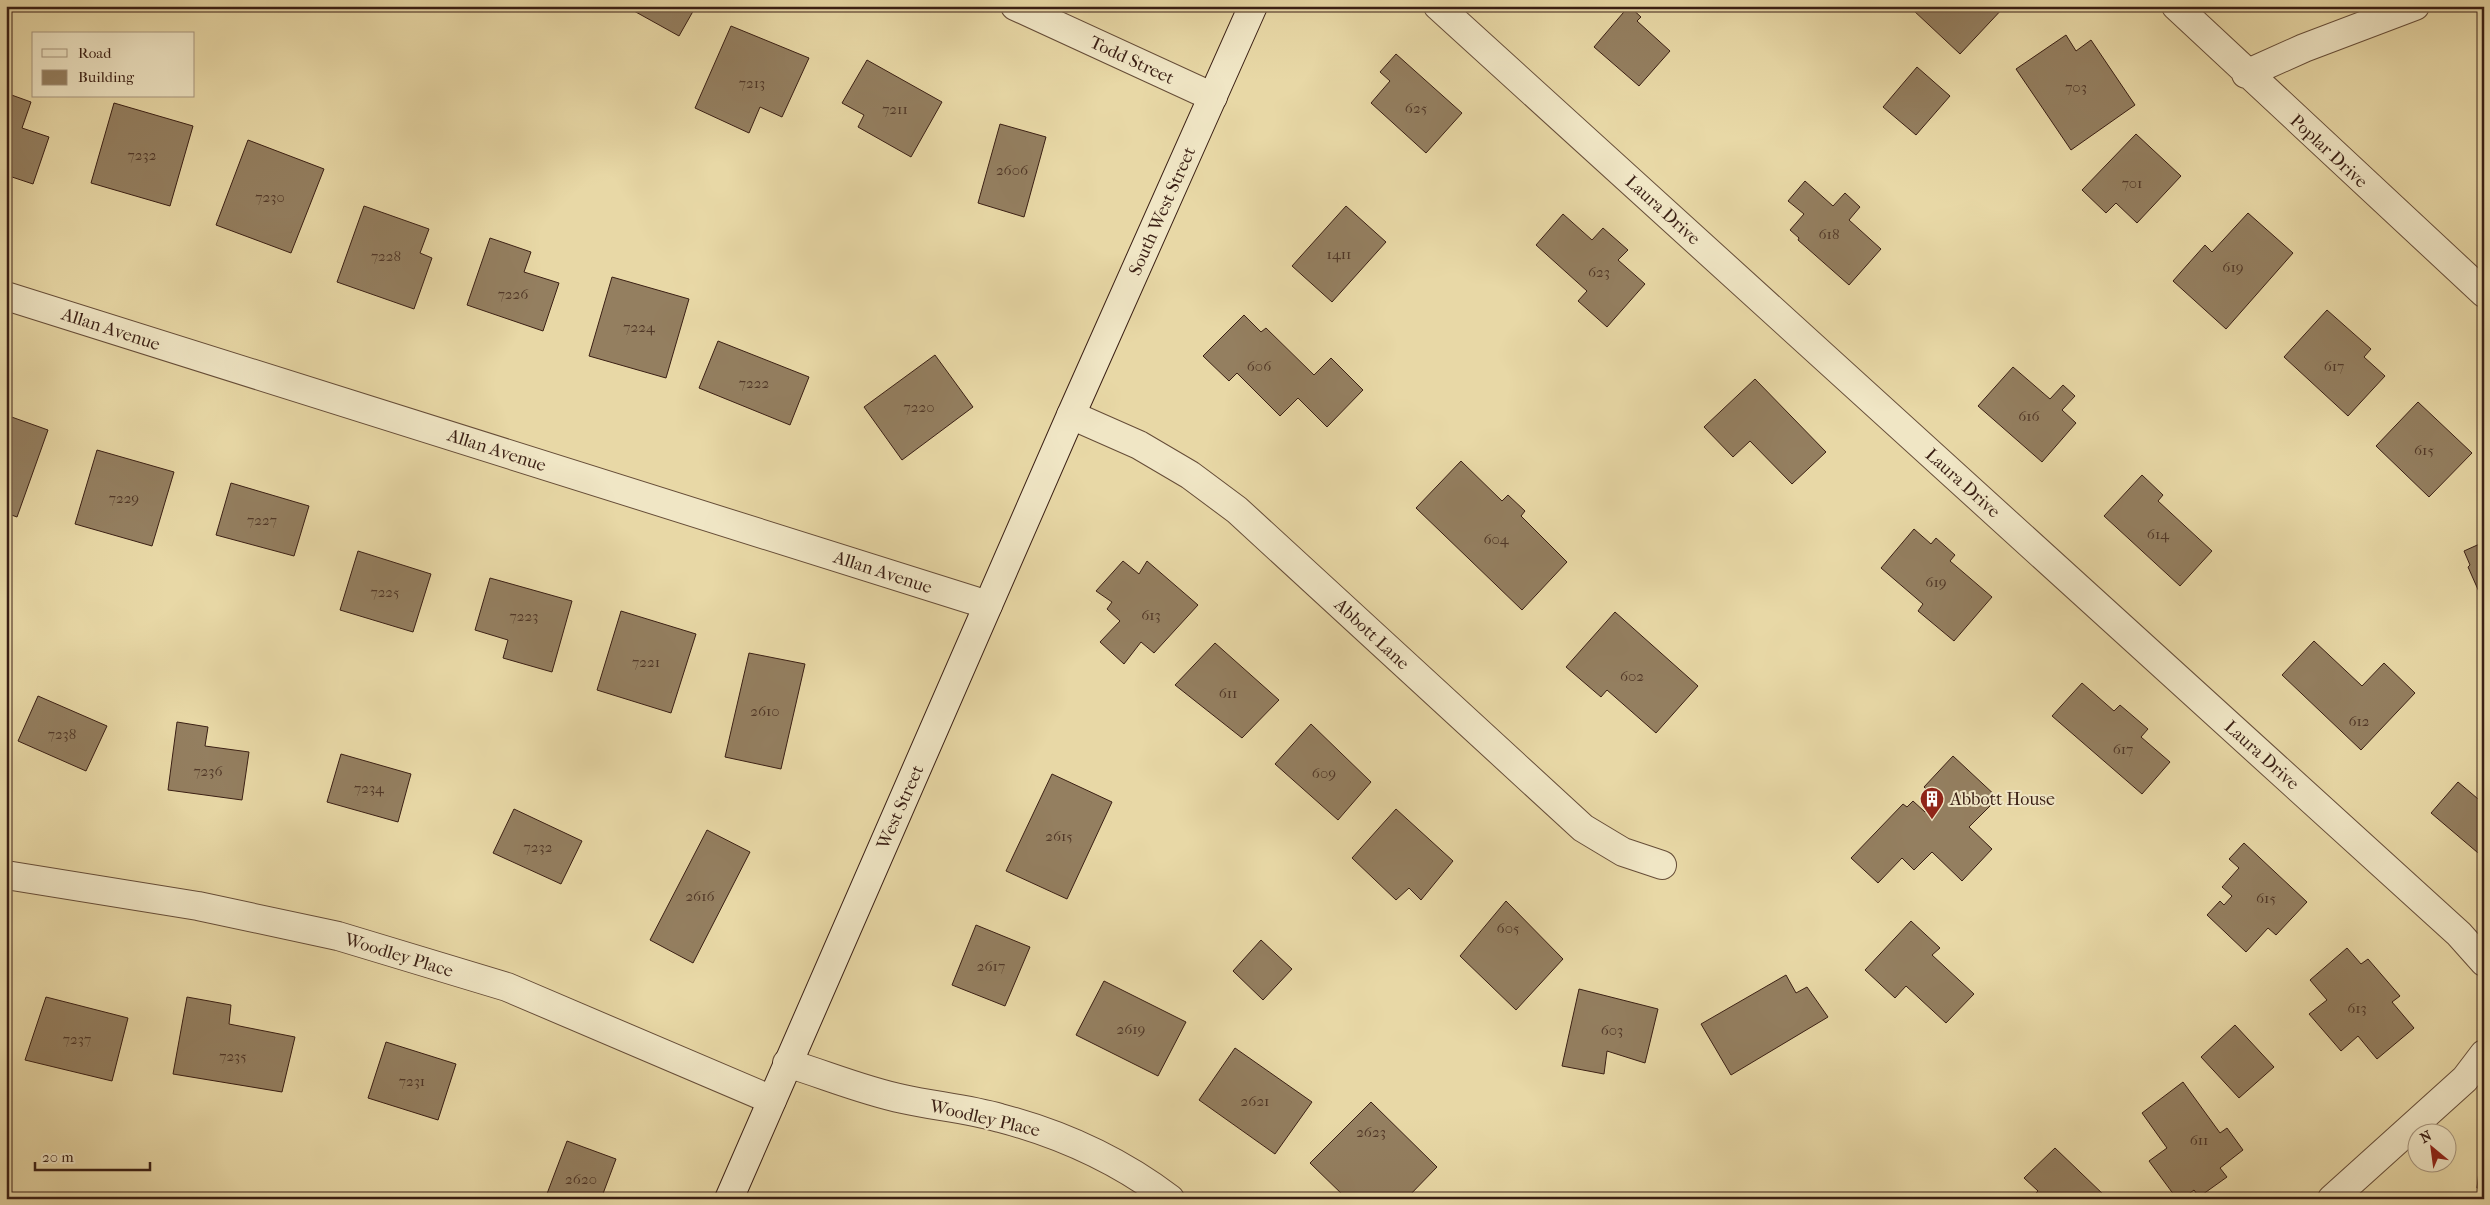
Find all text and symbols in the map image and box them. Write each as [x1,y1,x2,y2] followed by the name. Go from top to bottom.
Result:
[32,32,195,98] legend
[1086,32,1178,89] street label: Todd Street
[78,44,112,62] text: Road
[78,68,135,86] text: Building
[739,74,765,92] house number: 7213
[2065,78,2087,96] house number: 703
[1405,99,1427,117] house number: 625
[882,100,908,118] house number: 7211
[2286,110,2372,193] street label: Poplar Drive
[1125,143,1200,279] street label: South West Street
[128,146,157,164] house number: 7232
[996,161,1029,179] house number: 2606
[1621,171,1704,249] street label: Laura Drive
[2122,174,2142,192] house number: 701
[255,188,285,206] house number: 7230
[1819,225,1839,243] house number: 618
[1327,245,1351,263] house number: 1411
[371,247,401,265] house number: 7228
[2222,258,2244,276] house number: 619
[1588,263,1610,281] house number: 623
[498,285,529,303] house number: 7226
[58,303,163,355] street label: Allan Avenue
[623,318,656,336] house number: 7224
[1247,357,1272,375] house number: 606
[2324,357,2344,375] house number: 617
[739,374,769,392] house number: 7222
[904,398,934,416] house number: 7220
[2018,407,2041,425] house number: 616
[444,424,549,476] street label: Allan Avenue
[2414,441,2434,459] house number: 615
[1921,444,2004,522] street label: Laura Drive
[109,489,139,507] house number: 7229
[247,511,277,529] house number: 7227
[2147,525,2170,543] house number: 614
[1483,530,1510,548] house number: 604
[830,546,935,598] street label: Allan Avenue
[1925,573,1947,591] house number: 619
[370,583,400,601] house number: 7225
[1329,594,1414,674] street label: Abbott Lane
[1141,606,1161,624] house number: 613
[510,607,538,625] house number: 7223
[632,653,660,671] house number: 7221
[1620,667,1644,685] house number: 602
[1219,684,1237,702] house number: 611
[750,702,780,720] house number: 2610
[2348,712,2370,730] house number: 612
[2220,716,2303,794] street label: Laura Drive
[48,725,76,743] house number: 7238
[2113,740,2133,758] house number: 617
[872,761,929,853] street label: West Street
[193,762,223,780] house number: 7236
[1312,764,1336,782] house number: 609
[354,779,385,797] house number: 7234
[1919,786,1945,820] building icon: Abbott House
[1949,789,2055,810] place label: Abbott House
[1045,827,1073,845] house number: 2615
[524,838,553,856] house number: 7232
[685,887,715,905] house number: 2616
[2256,889,2276,907] house number: 615
[1497,919,1519,937] house number: 605
[341,929,456,982] street label: Woodley Place
[977,957,1005,975] house number: 2617
[2347,999,2367,1017] house number: 613
[1117,1020,1146,1038] house number: 2619
[1601,1021,1623,1039] house number: 603
[63,1030,91,1048] house number: 7237
[219,1047,247,1065] house number: 7235
[399,1072,425,1090] house number: 7231
[1241,1092,1269,1110] house number: 2621
[927,1095,1042,1141] street label: Woodley Place
[2408,1122,2458,1172] north arrow
[1356,1123,1386,1141] house number: 2623
[2417,1127,2435,1147] text: N
[2190,1131,2208,1149] house number: 611
[35,1140,150,1172] scale bar
[42,1148,74,1166] text: 20 m
[565,1170,597,1188] house number: 2620

